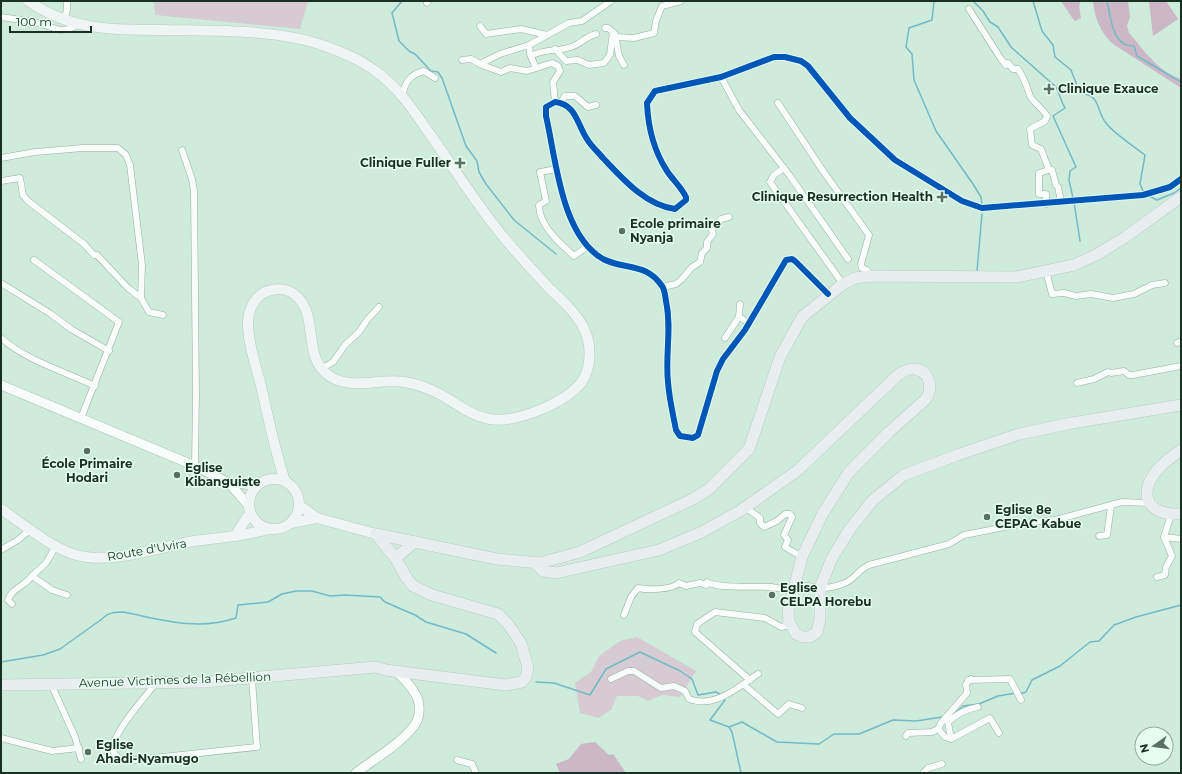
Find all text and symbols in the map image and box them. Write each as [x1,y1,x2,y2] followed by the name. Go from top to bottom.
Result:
[10,8,91,34] scale bar
[16,14,52,29] text: 100 m
[1058,81,1159,96] place label: Clinique Exauce
[1043,83,1055,95] marker: Clinique Exauce
[360,155,451,170] place label: Clinique Fuller
[454,157,466,169] marker: Clinique Fuller
[752,189,933,204] place label: Clinique Resurrection Health
[936,191,948,203] marker: Clinique Resurrection Health
[630,216,721,245] place label: Ecole primaire Nyanja
[617,226,627,236] marker: Ecole primaire Nyanja
[82,446,92,456] marker: École Primaire Hodari
[41,456,133,485] place label: École Primaire Hodari
[185,460,261,489] place label: Eglise Kibanguiste
[172,470,182,480] marker: Eglise Kibanguiste
[995,502,1082,531] place label: Eglise 8e CEPAC Kabue
[982,512,992,522] marker: Eglise 8e CEPAC Kabue
[106,535,188,564] street label: Route d'Uvira
[780,580,872,609] place label: Eglise CELPA Horebu
[767,590,777,600] marker: Eglise CELPA Horebu
[79,669,271,690] street label: Avenue Victimes de la Rébellion
[1134,726,1174,766] north arrow
[95,737,199,766] place label: Eglise Ahadi-Nyamugo
[1136,742,1152,754] text: N
[83,747,93,757] marker: Eglise Ahadi-Nyamugo

